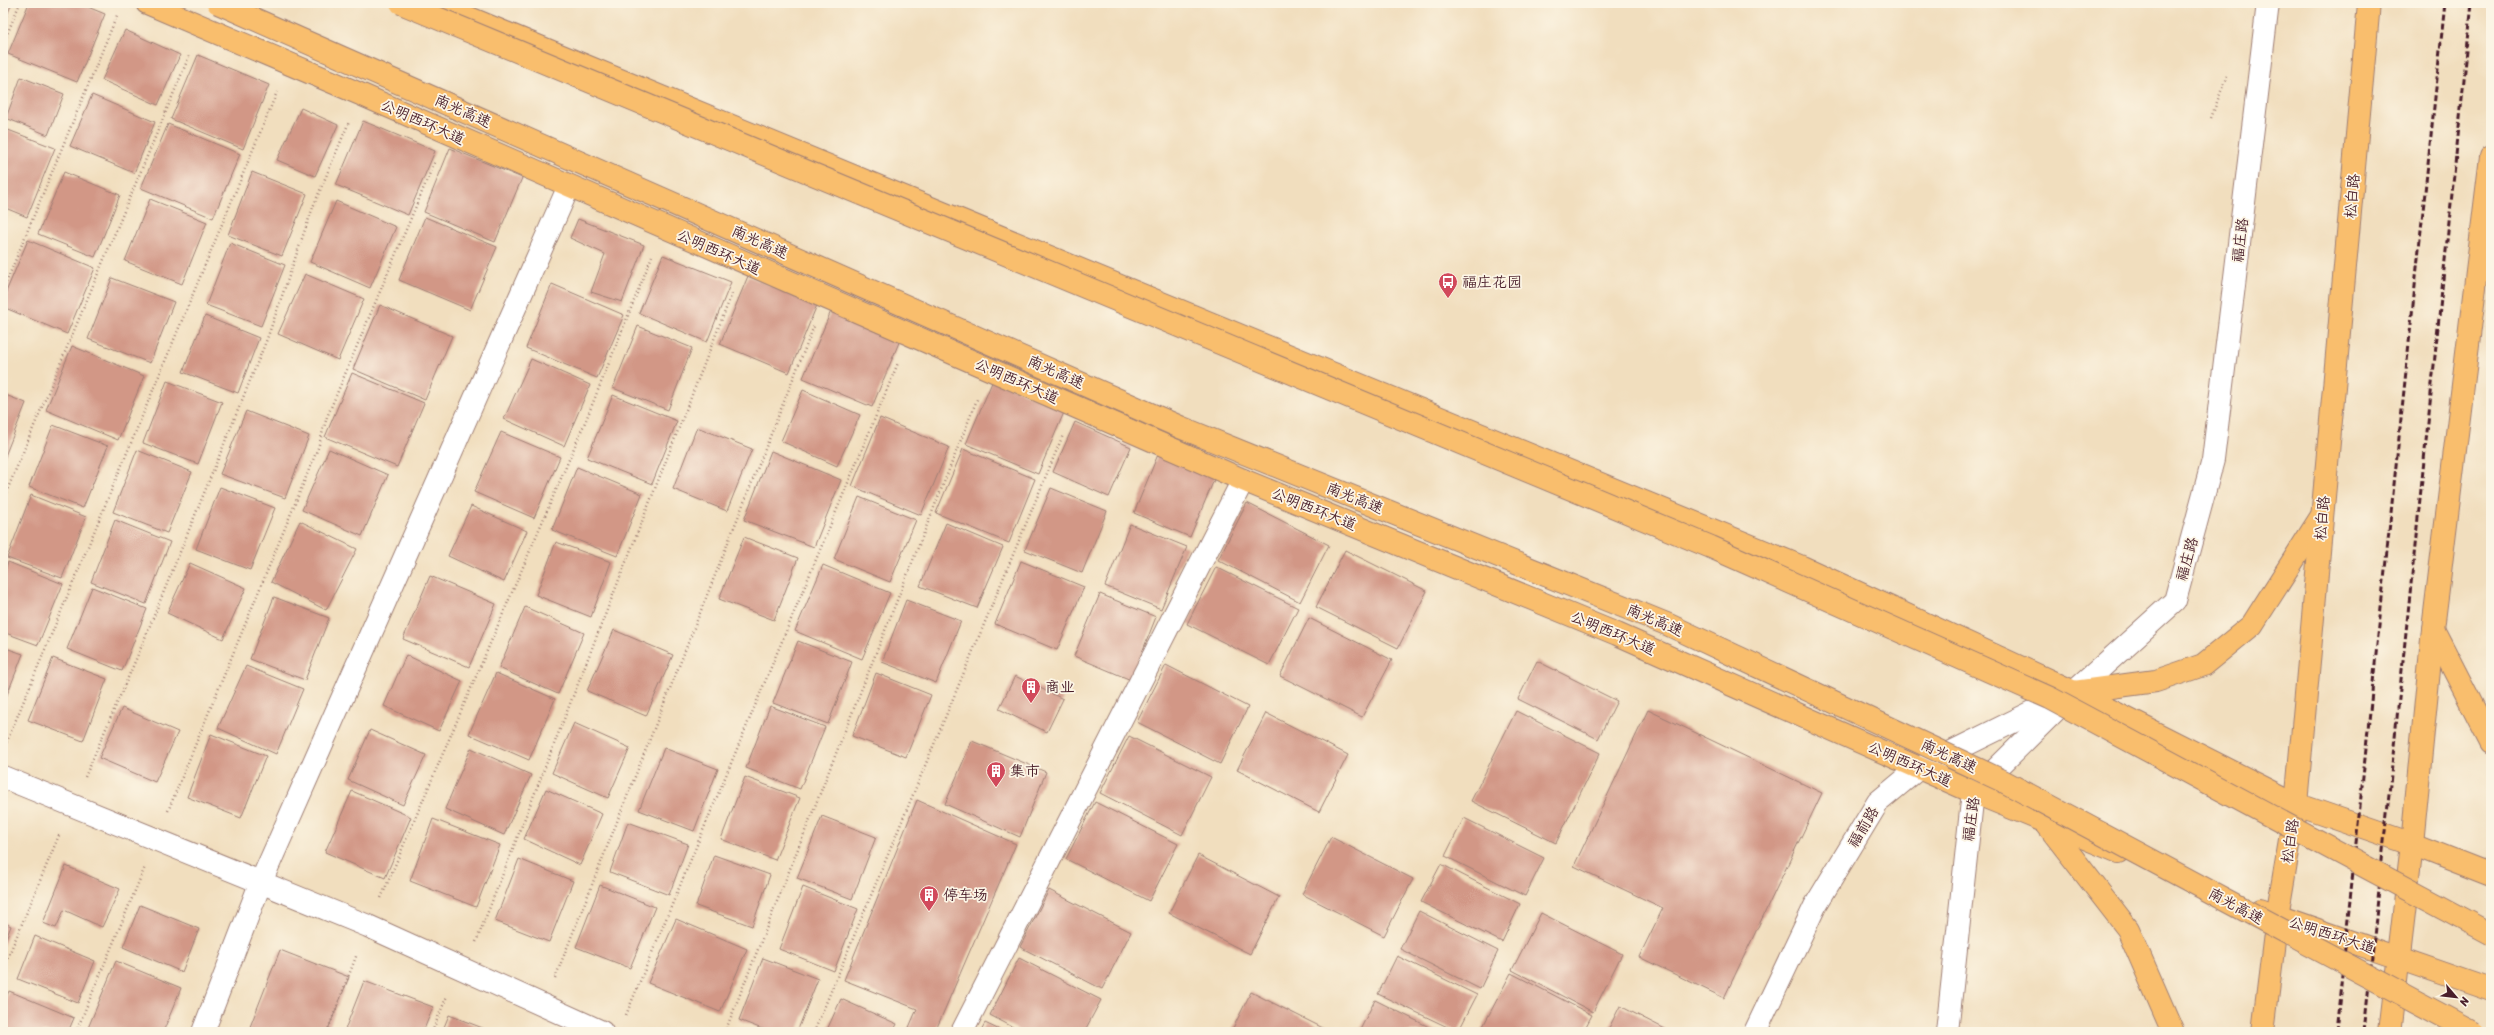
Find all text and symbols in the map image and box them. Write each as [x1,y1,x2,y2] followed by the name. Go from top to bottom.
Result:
[430,87,496,135] street label: 南光高速
[377,92,469,152] street label: 公明西环大道
[2337,172,2367,220] street label: 松白路
[2224,216,2256,264] street label: 福庄路
[727,218,793,266] street label: 南光高速
[673,222,765,282] street label: 公明西环大道
[1462,269,1522,295] place label: 福庄花园
[1437,271,1459,299] bus stop icon: 福庄花园
[1023,348,1089,396] street label: 南光高速
[971,351,1063,411] street label: 公明西环大道
[1322,475,1388,521] street label: 南光高速
[1267,480,1361,538] street label: 公明西环大道
[2307,494,2337,542] street label: 松白路
[2168,534,2206,584] street label: 福庄路
[1622,596,1688,644] street label: 南光高速
[1566,603,1660,663] street label: 公明西环大道
[1045,674,1075,700] place label: 商业
[1020,676,1042,704] building icon: 商业
[1916,732,1982,780] street label: 南光高速
[1864,734,1956,794] street label: 公明西环大道
[1010,758,1040,784] place label: 集市
[985,760,1007,788] building icon: 集市
[1955,795,1987,843] street label: 福庄路
[1840,801,1886,853] street label: 福前路
[2274,817,2306,865] street label: 松白路
[2203,880,2269,932] street label: 南光高速
[943,882,988,908] place label: 停车场
[918,884,940,912] building icon: 停车场
[2285,909,2379,961] street label: 公明西环大道
[2436,977,2476,1017] north arrow
[2454,993,2475,1010] text: N

